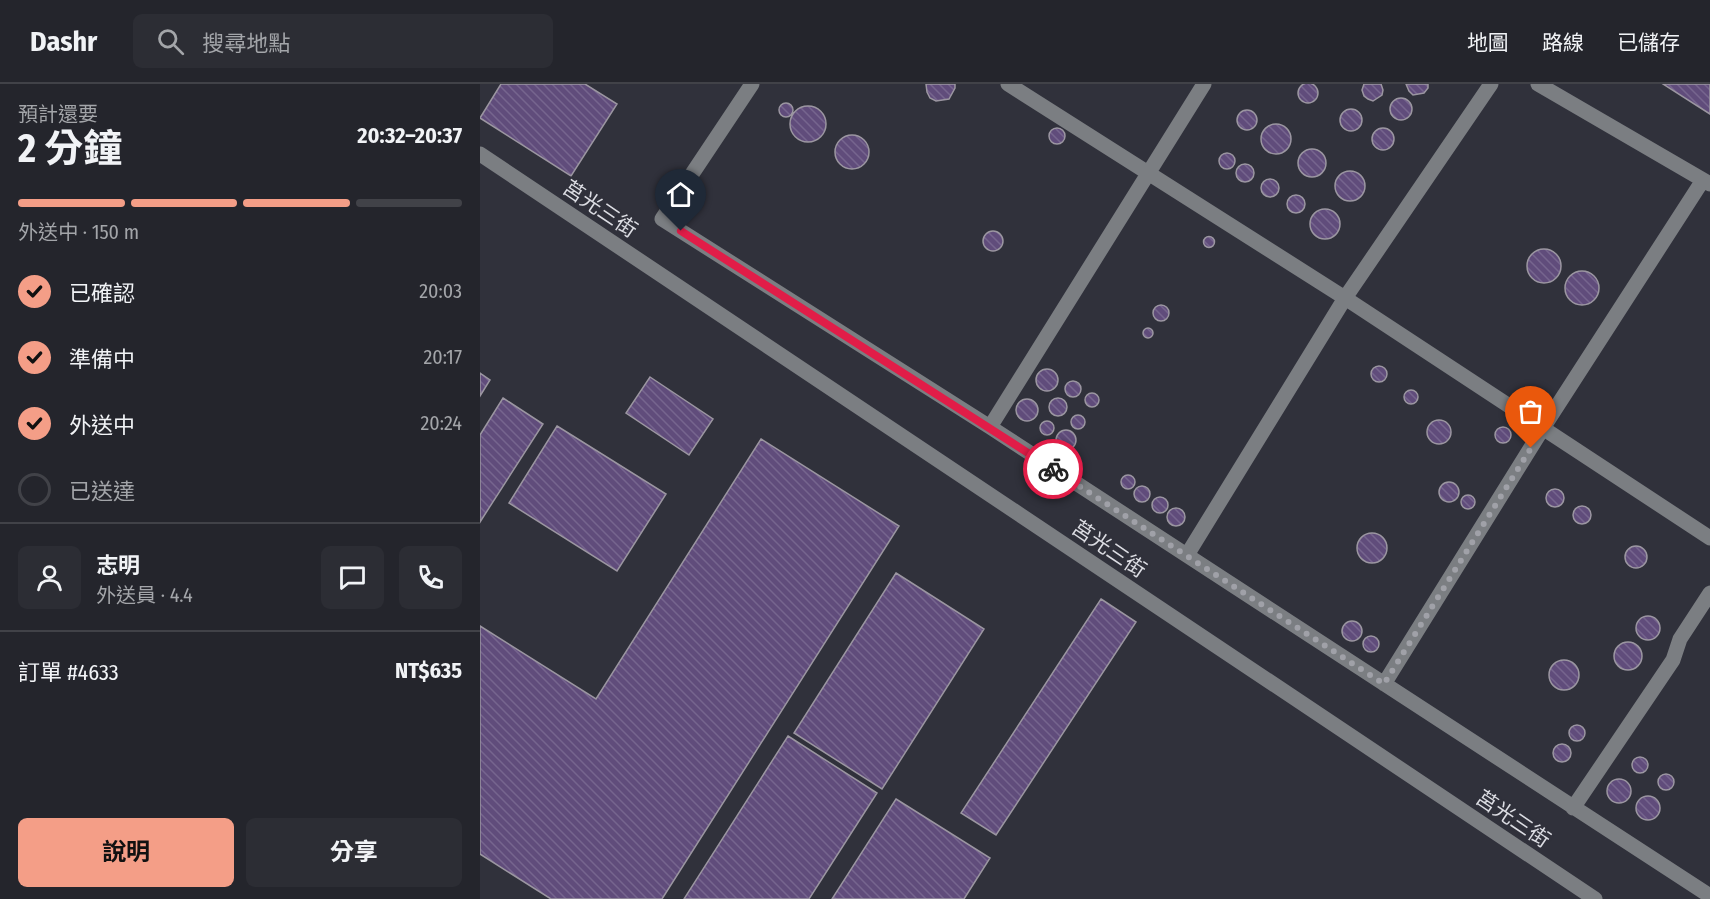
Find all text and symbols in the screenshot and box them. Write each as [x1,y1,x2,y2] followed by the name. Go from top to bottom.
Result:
[133,14,553,68] search box
[30,25,97,58] text: Dashr
[154,25,187,58] icon: search
[202,30,290,57] text: 搜尋地點
[1467,30,1509,56] text: 地圖
[1542,30,1584,56] text: 路線
[1617,30,1680,56] text: 已儲存
[18,102,98,126] text: 預計還要
[357,122,462,149] text: 20:32–20:37
[18,126,122,172] text: 2 分鐘
[655,169,706,231] pin
[558,175,642,243] street label: 莒光三街
[664,178,697,211] icon: home
[18,220,139,244] text: 外送中 · 150 m
[18,275,51,308] icon: check
[419,279,462,303] text: 20:03
[69,280,135,307] text: 已確認
[18,341,51,374] icon: check
[423,345,462,369] text: 20:17
[69,346,135,373] text: 準備中
[1505,386,1556,448] pin
[1514,395,1547,428] icon: bag
[18,407,51,440] icon: check
[420,411,462,435] text: 20:24
[69,412,135,439] text: 外送中
[1023,439,1083,499] courier
[1037,453,1070,486] icon: bike
[69,478,135,505] text: 已送達
[1067,515,1151,583] street label: 莒光三街
[18,546,81,609] button: person
[321,546,384,609] button: chat
[399,546,462,609] button: phone
[96,552,140,579] text: 志明
[96,583,193,607] text: 外送員 · 4.4
[395,657,462,684] text: NT$635
[18,659,119,686] text: 訂單 #4633
[1471,785,1555,853] street label: 莒光三街
[18,818,234,887] button: 說明
[246,818,462,887] button: 分享

